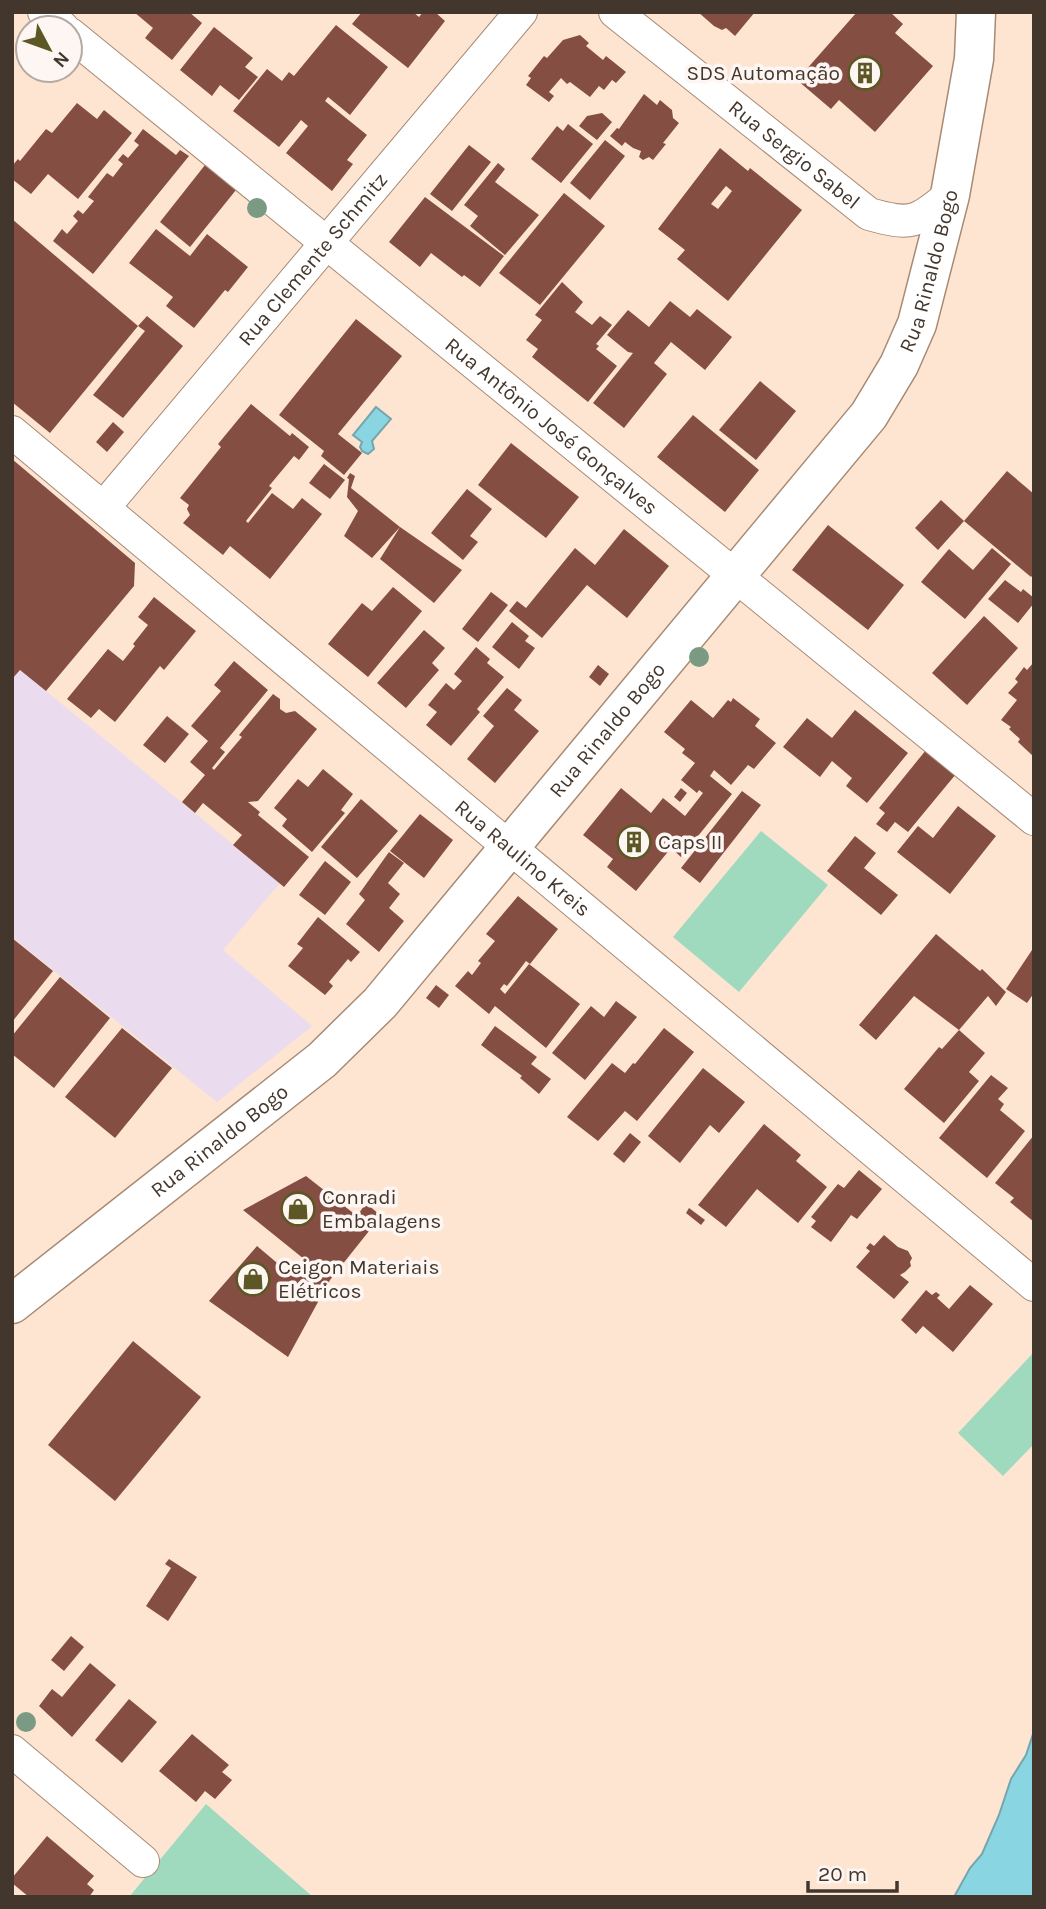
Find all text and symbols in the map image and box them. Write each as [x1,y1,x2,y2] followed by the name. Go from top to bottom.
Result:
[14,14,84,84] north arrow
[48,47,74,72] text: N
[846,54,884,92] building icon: SDS Automação
[687,61,840,85] place label: SDS Automação
[724,95,865,214] street label: Rua Sergio Sabel
[233,168,392,351] street label: Rua Clemente Schmitz
[894,187,963,356] street label: Rua Rinaldo Bogo
[440,333,663,520] street label: Rua Antônio José Gonçalves
[544,658,670,802] street label: Rua Rinaldo Bogo
[450,795,595,922] street label: Rua Raulino Kreis
[615,823,653,861] building icon: Caps II
[658,830,723,854] place label: Caps II
[146,1079,293,1202] street label: Rua Rinaldo Bogo
[322,1185,441,1233] place label: Conradi Embalagens
[279,1190,317,1228] shop icon: Conradi Embalagens
[278,1255,440,1303] place label: Ceigon Materiais Elétricos
[234,1260,272,1298] shop icon: Ceigon Materiais Elétricos
[808,1850,897,1894] scale bar
[818,1862,867,1886] text: 20 m

